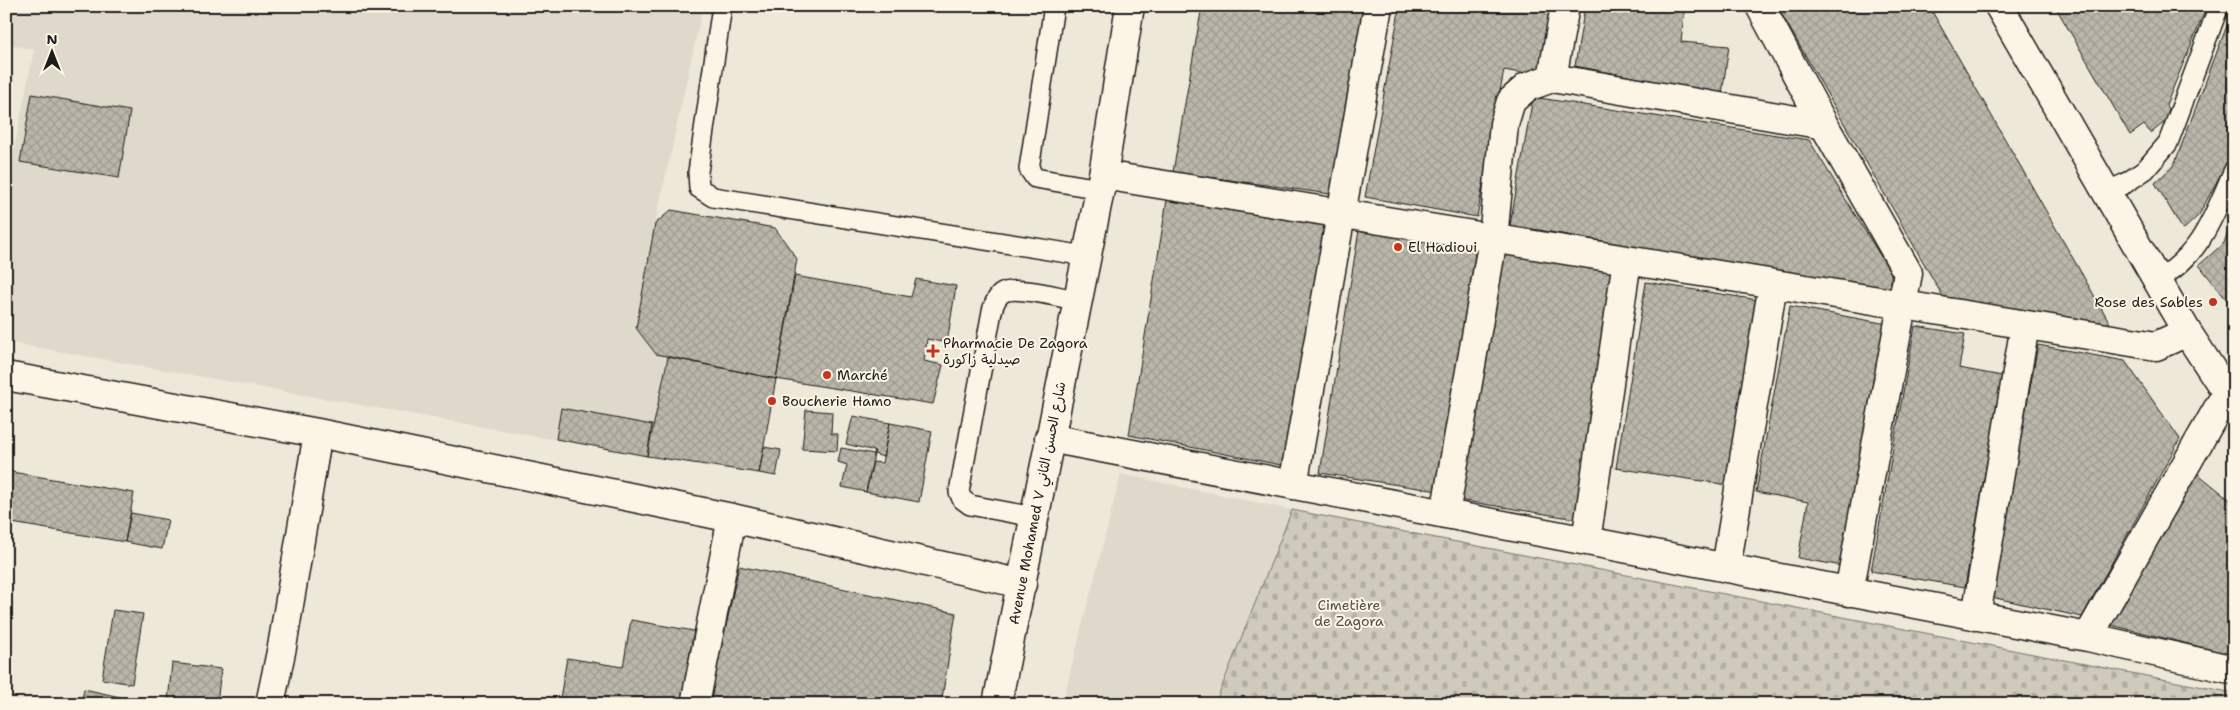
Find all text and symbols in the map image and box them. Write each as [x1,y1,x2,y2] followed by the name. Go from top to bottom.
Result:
[28,28,78,78] north arrow
[46,30,58,48] text: N
[1408,238,1477,256] place label: El Hadioui
[1392,241,1404,253] marker: El Hadioui
[2095,293,2203,311] place label: Rose des Sables
[2207,296,2219,308] marker: Rose des Sables
[943,334,1088,369] place label: Pharmacie De Zagora صيدلية زاكورة
[927,345,939,357] marker: Pharmacie De Zagora صيدلية زاكورة
[837,366,888,384] place label: Marché
[821,369,833,381] marker: Marché
[1005,380,1073,627] street label: Avenue Mohamed V شارع الحسن الثاني
[782,392,891,410] place label: Boucherie Hamo
[766,395,778,407] marker: Boucherie Hamo
[1314,596,1384,630] park label: Cimetière de Zagora

